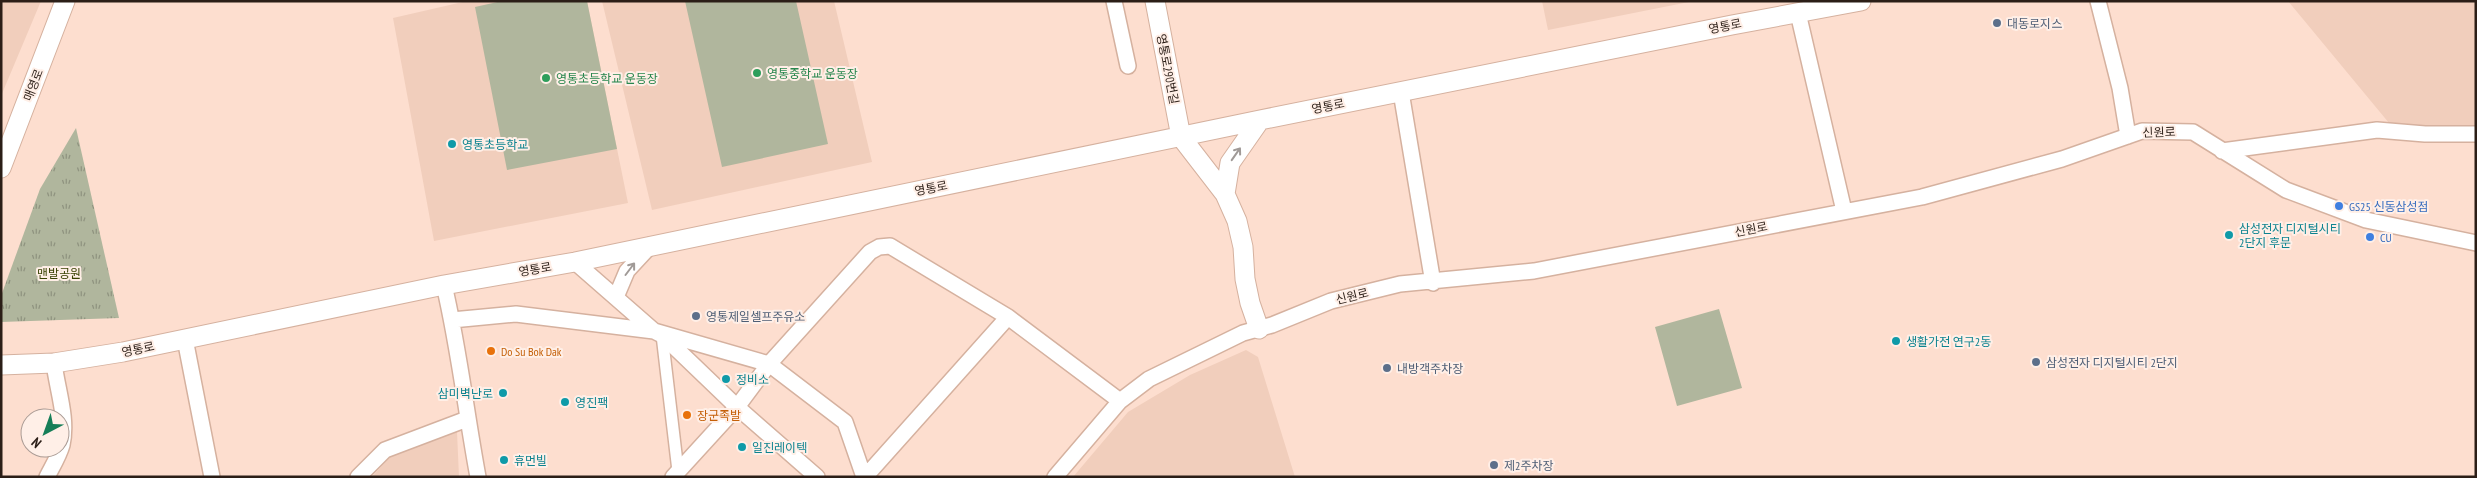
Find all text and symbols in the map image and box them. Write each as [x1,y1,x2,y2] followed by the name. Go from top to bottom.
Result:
[1707,15,1743,37] street label: 영통로
[2007,16,2062,31] place label: 대동로지스
[1991,17,2003,29] marker: 대동로지스
[1154,33,1182,105] street label: 영통로290번길
[767,66,858,81] place label: 영통중학교 운동장
[20,67,46,103] street label: 매영로
[751,67,763,79] marker: 영통중학교 운동장
[556,71,658,86] place label: 영통초등학교 운동장
[540,72,552,84] marker: 영통초등학교 운동장
[1310,95,1346,117] street label: 영통로
[2142,124,2176,140] street label: 신원로
[462,137,528,152] place label: 영통초등학교
[446,138,458,150] marker: 영통초등학교
[1231,147,1241,161] one-way arrow
[913,177,949,199] street label: 영통로
[2349,199,2429,214] place label: GS25 신동삼성점
[2333,200,2345,212] marker: GS25 신동삼성점
[1733,218,1769,240] street label: 신원로
[2239,221,2341,250] place label: 삼성전자 디지털시티 2단지 후문
[2223,229,2235,241] marker: 삼성전자 디지털시티 2단지 후문
[2380,230,2392,245] place label: CU
[2364,231,2376,243] marker: CU
[517,259,553,279] street label: 영통로
[624,262,635,275] one-way arrow
[37,266,81,281] park label: 맨발공원
[1334,285,1370,307] street label: 신원로
[706,309,805,324] place label: 영통제일셀프주유소
[690,310,702,322] marker: 영통제일셀프주유소
[1906,334,1991,349] place label: 생활가전 연구2동
[1890,335,1902,347] marker: 생활가전 연구2동
[120,338,156,360] street label: 영통로
[501,344,562,359] place label: Do Su Bok Dak
[485,345,497,357] marker: Do Su Bok Dak
[2046,355,2178,370] place label: 삼성전자 디지털시티 2단지
[2030,356,2042,368] marker: 삼성전자 디지털시티 2단지
[1397,361,1463,376] place label: 내방객주차장
[1381,362,1393,374] marker: 내방객주차장
[736,372,769,387] place label: 정비소
[720,373,732,385] marker: 정비소
[438,386,493,401] place label: 삼미벽난로
[497,387,509,399] marker: 삼미벽난로
[575,395,608,410] place label: 영진팩
[559,396,571,408] marker: 영진팩
[20,408,70,458] north arrow
[697,408,741,423] place label: 장군족발
[681,409,693,421] marker: 장군족발
[28,434,45,452] text: N
[752,440,807,455] place label: 일진레이텍
[736,441,748,453] marker: 일진레이텍
[514,453,547,468] place label: 휴먼빌
[498,454,510,466] marker: 휴먼빌
[1504,458,1554,473] place label: 제2주차장
[1488,459,1500,471] marker: 제2주차장

